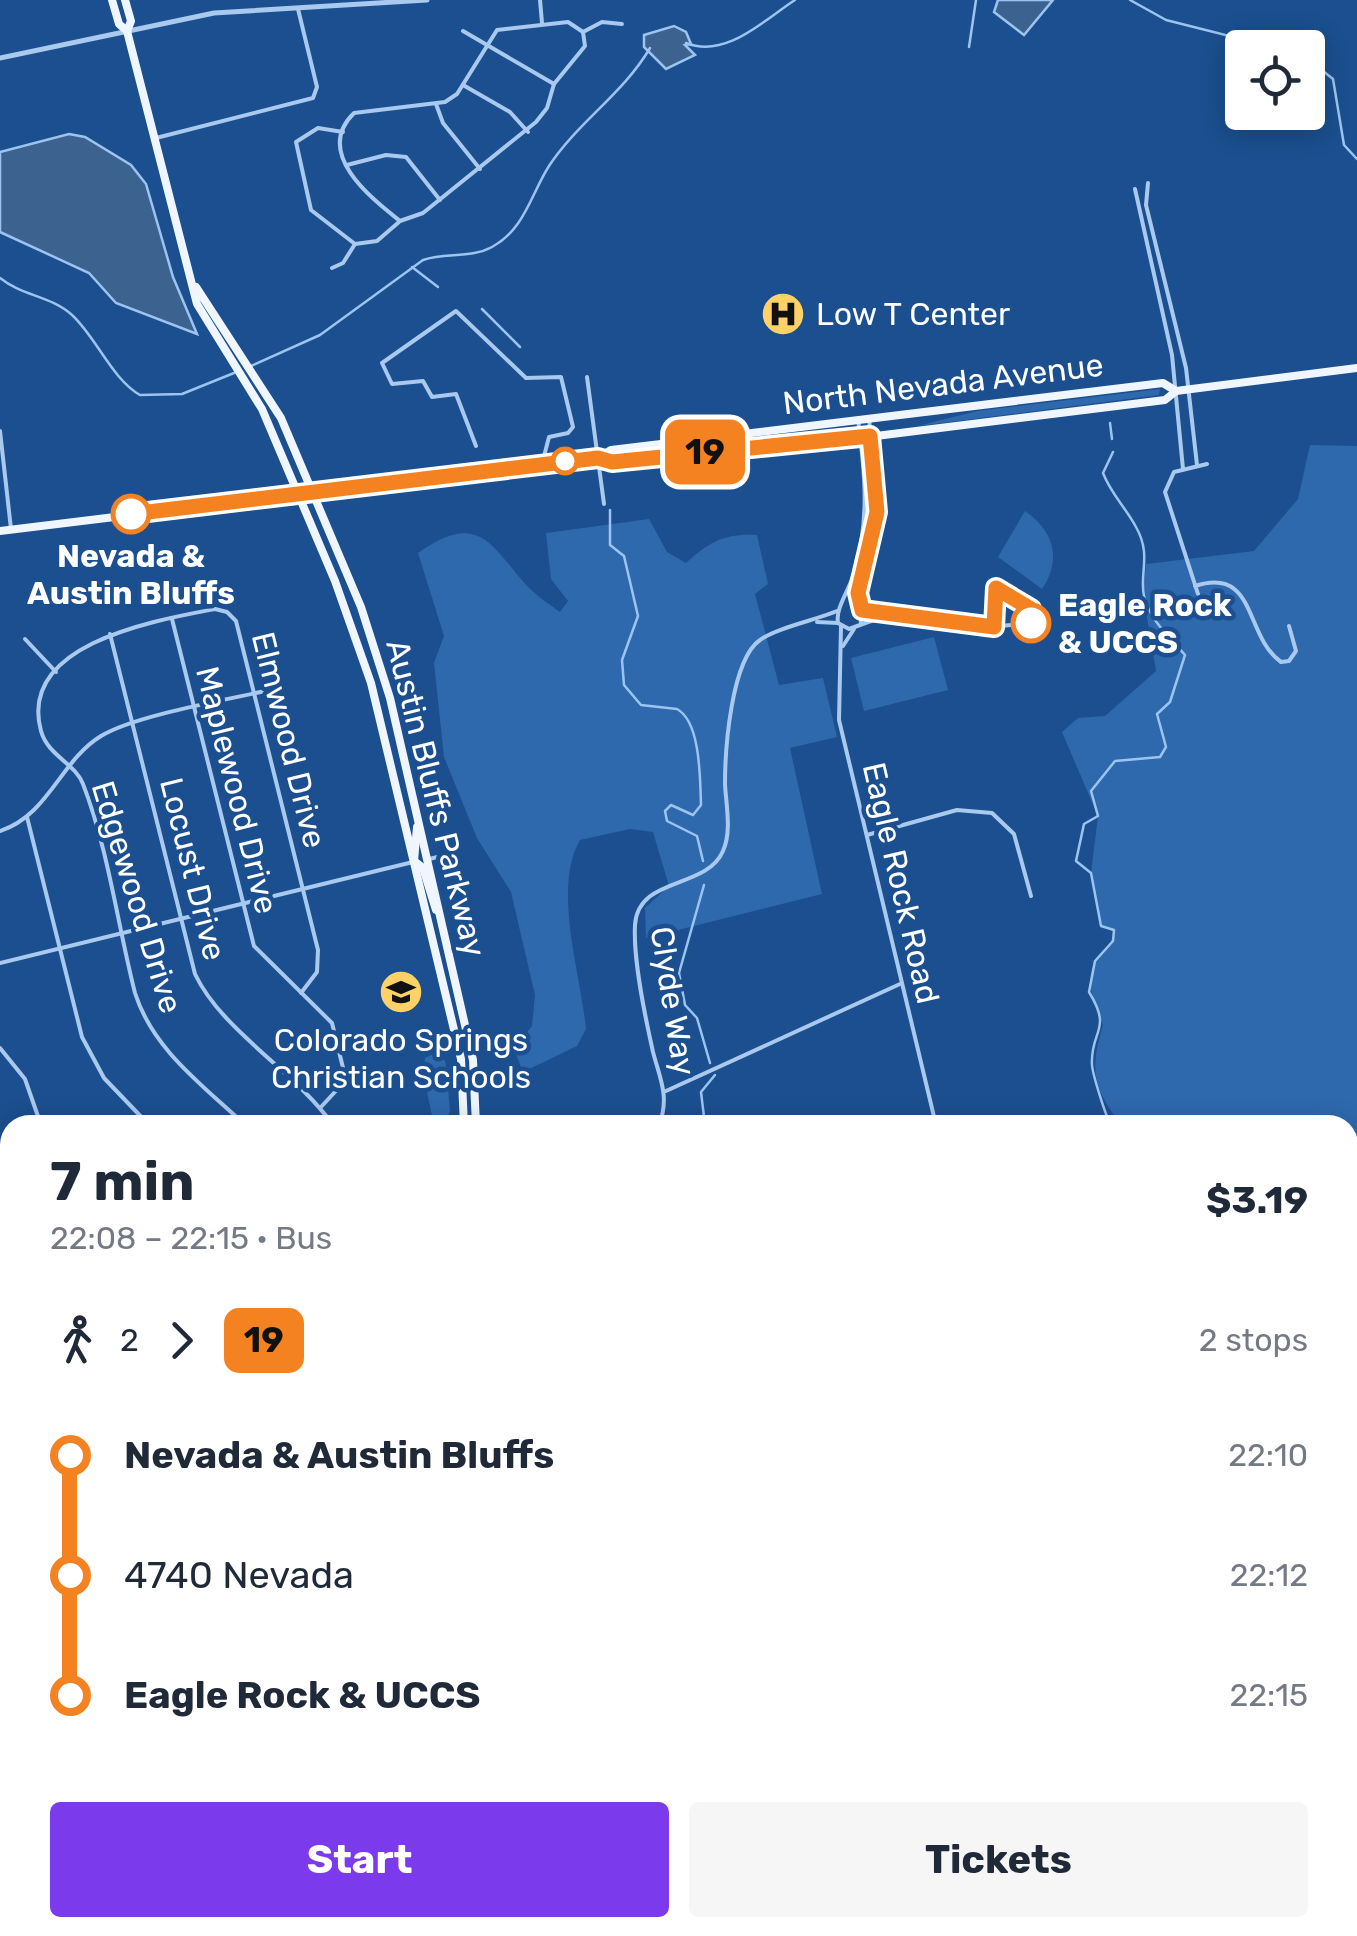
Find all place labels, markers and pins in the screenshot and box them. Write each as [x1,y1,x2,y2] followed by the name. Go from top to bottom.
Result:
[760,291,806,337] hospital icon: Low T Center
[816,295,1010,333] place label: Low T Center
[552,448,578,474] unlabelled marker
[112,495,150,533] marker: Nevada & Austin Bluffs
[27,537,235,612] place label: Nevada & Austin Bluffs
[1058,586,1232,661] place label: Eagle Rock & UCCS
[1012,604,1050,642] marker: Eagle Rock & UCCS
[378,969,424,1015] school or university icon: Colorado Springs Christian Schools
[271,1021,531,1096] place label: Colorado Springs Christian Schools

